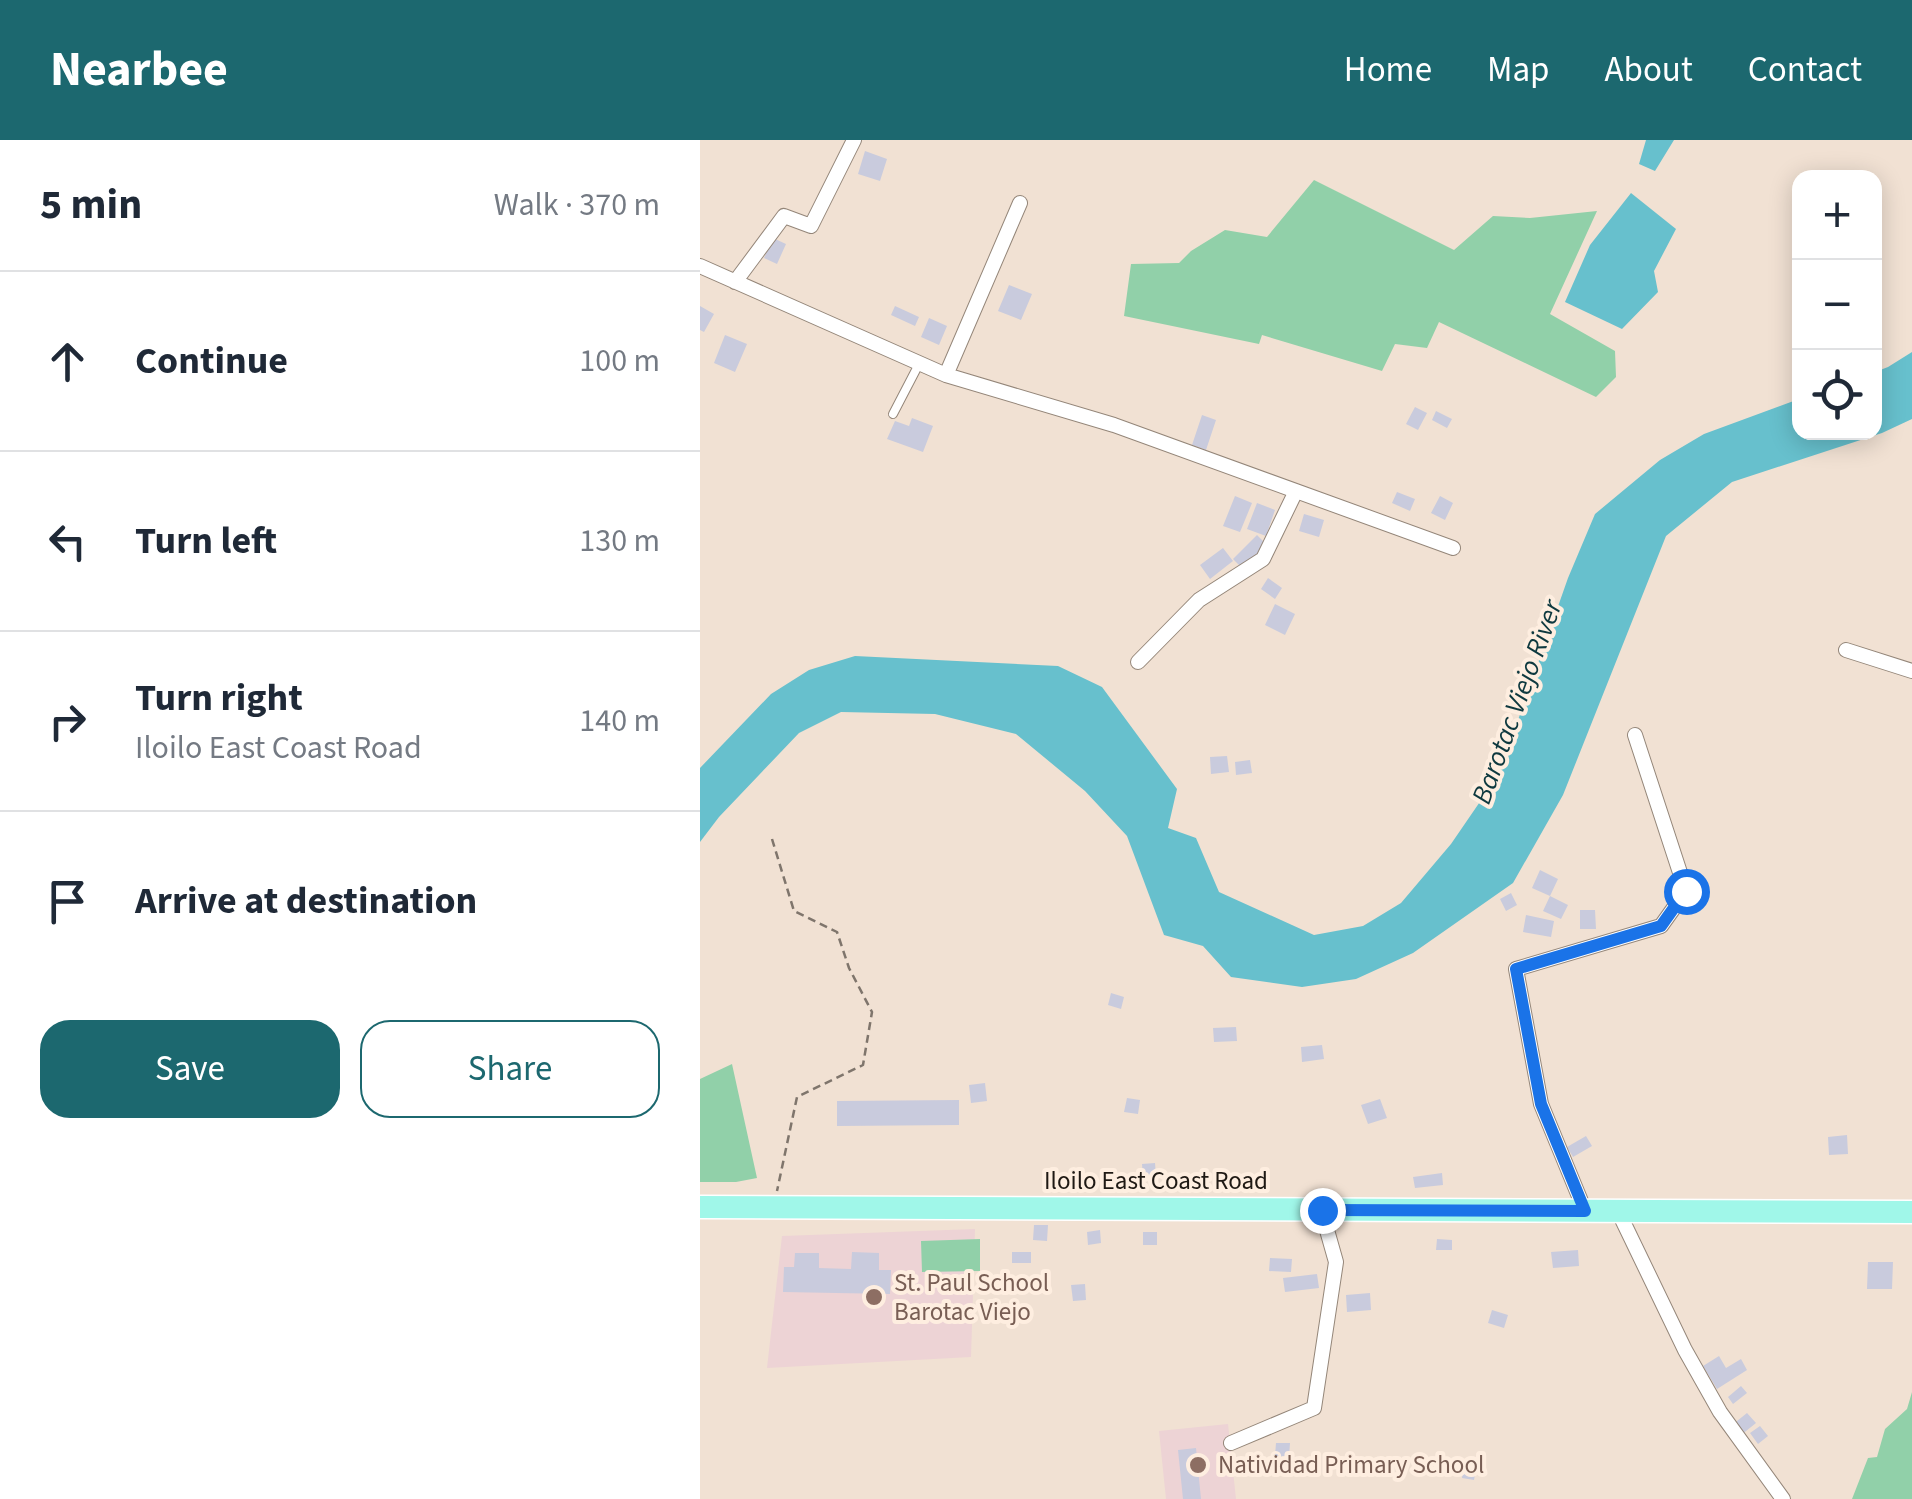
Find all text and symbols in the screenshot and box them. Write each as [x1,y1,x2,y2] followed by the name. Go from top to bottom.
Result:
[50,36,228,104] text: Nearbee
[1344,45,1432,95] text: Home
[1487,45,1550,95] text: Map
[1605,45,1693,95] text: About
[1748,45,1862,95] text: Contact
[1792,170,1882,440] map controls
[1792,170,1882,260] button: +
[40,175,142,235] text: 5 min
[494,182,660,228] text: Walk · 370 m
[1792,260,1882,350] button: −
[40,334,95,389] icon: ahead
[135,334,288,388] text: Continue
[579,338,660,384] text: 100 m
[1792,350,1882,440] button: locate
[40,514,95,569] icon: left
[135,514,277,568] text: Turn left
[579,518,660,564] text: 130 m
[1462,593,1573,810] water label: Barotac Viejo River
[135,671,303,725] text: Turn right
[40,694,95,749] icon: right
[579,698,660,744] text: 140 m
[135,725,422,771] text: Iloilo East Coast Road
[1664,869,1710,915] route start
[40,874,95,929] icon: arrive
[135,874,477,928] text: Arrive at destination
[40,1020,340,1118] button: Save
[360,1020,660,1118] button: Share
[1044,1163,1268,1199] street label: Iloilo East Coast Road
[1300,1188,1346,1234] route end
[894,1265,1049,1330] place label: St. Paul School Barotac Viejo
[863,1286,885,1308] marker: St. Paul School Barotac Viejo
[1218,1447,1484,1483] place label: Natividad Primary School
[1187,1454,1209,1476] marker: Natividad Primary School

